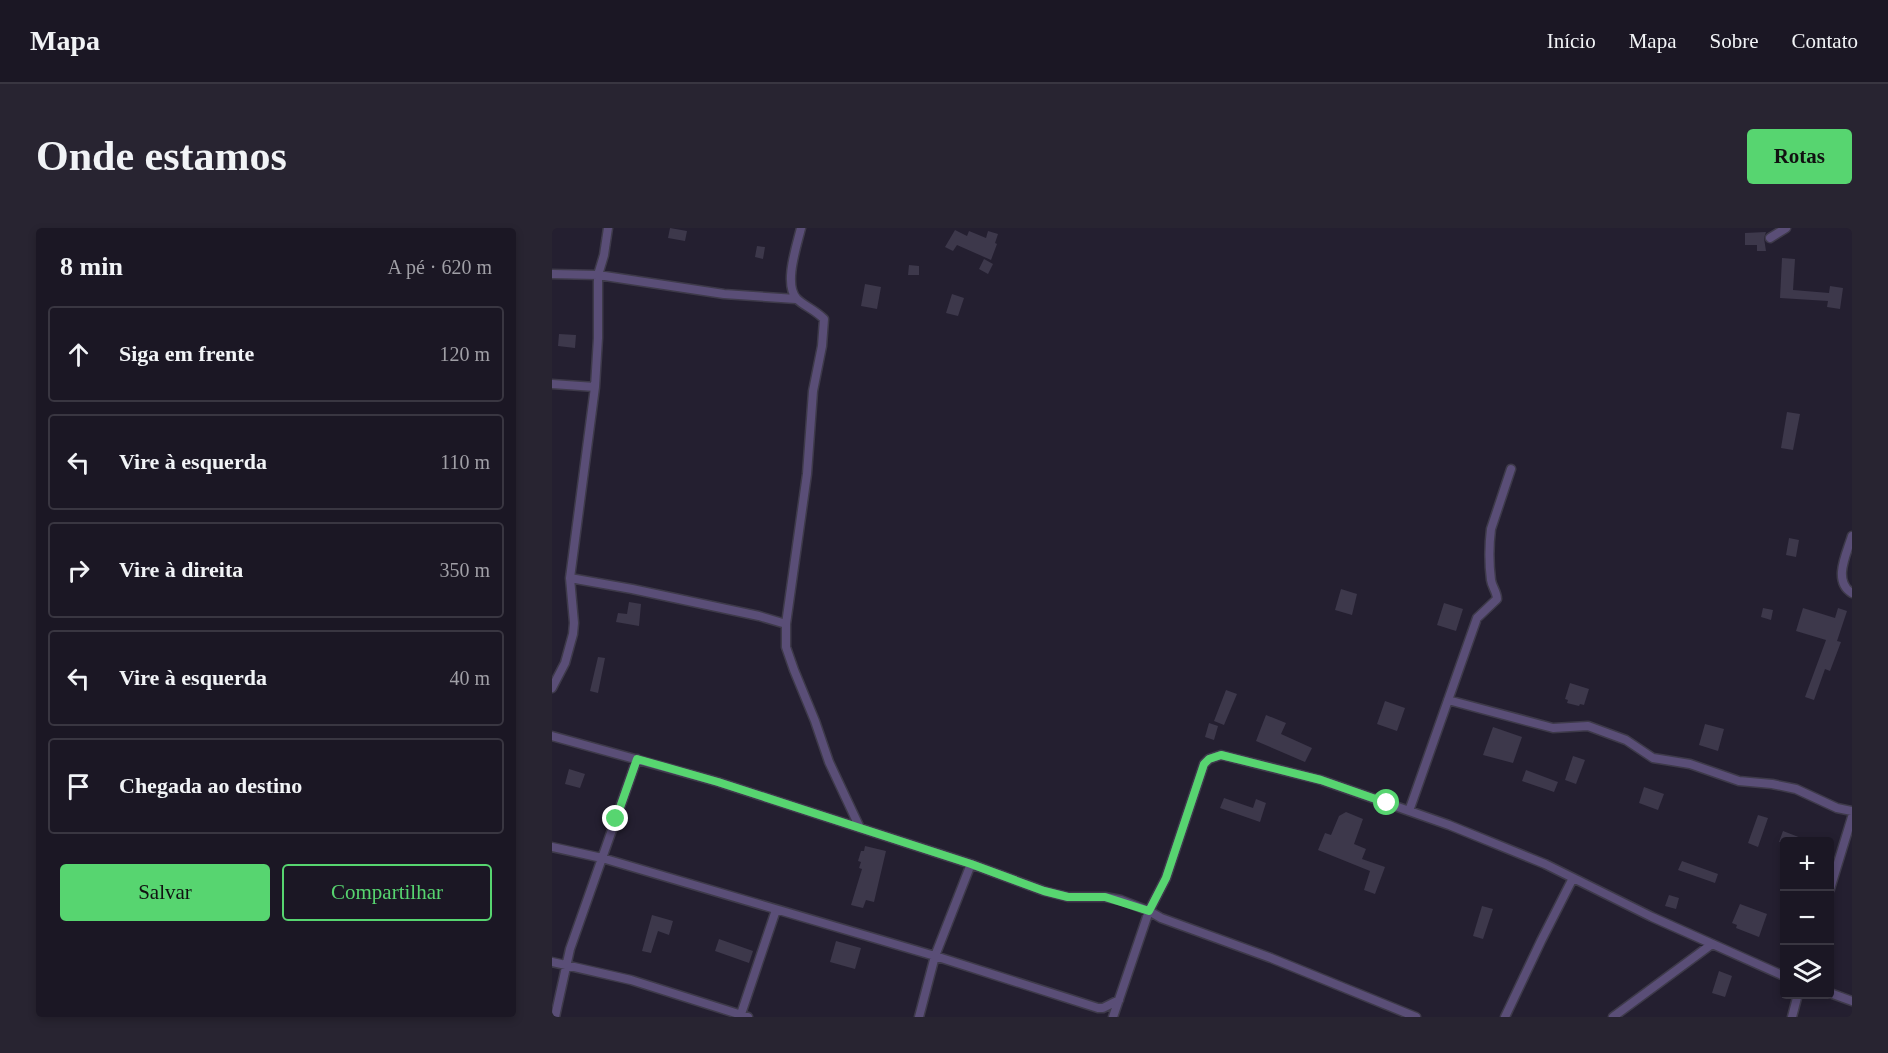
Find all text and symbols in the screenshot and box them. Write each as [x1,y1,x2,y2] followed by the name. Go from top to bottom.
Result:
[30,25,100,56] text: Mapa
[1547,29,1596,53] text: Início
[1629,29,1677,53] text: Mapa
[1710,29,1759,53] text: Sobre
[1792,29,1858,53] text: Contato
[1747,129,1852,184] button: Rotas
[36,133,287,179] text: Onde estamos
[60,252,123,281] text: 8 min
[388,256,492,278] text: A pé · 620 m
[62,338,95,371] icon: ahead
[119,341,254,366] text: Siga em frente
[439,343,490,365] text: 120 m
[62,446,95,479] icon: left
[119,449,267,474] text: Vire à esquerda
[440,451,490,473] text: 110 m
[62,554,95,587] icon: right
[119,557,243,582] text: Vire à direita
[439,559,490,581] text: 350 m
[62,662,95,695] icon: left
[119,665,267,690] text: Vire à esquerda
[449,667,490,689] text: 40 m
[62,770,95,803] icon: arrive
[119,773,302,798] text: Chegada ao destino
[1373,789,1399,815] route start
[602,805,628,831] route end
[1780,837,1834,999] map controls
[1780,837,1834,891] button: +
[60,864,270,921] button: Salvar
[282,864,492,921] button: Compartilhar
[1780,891,1834,945] button: −
[1780,945,1834,999] button: layers

